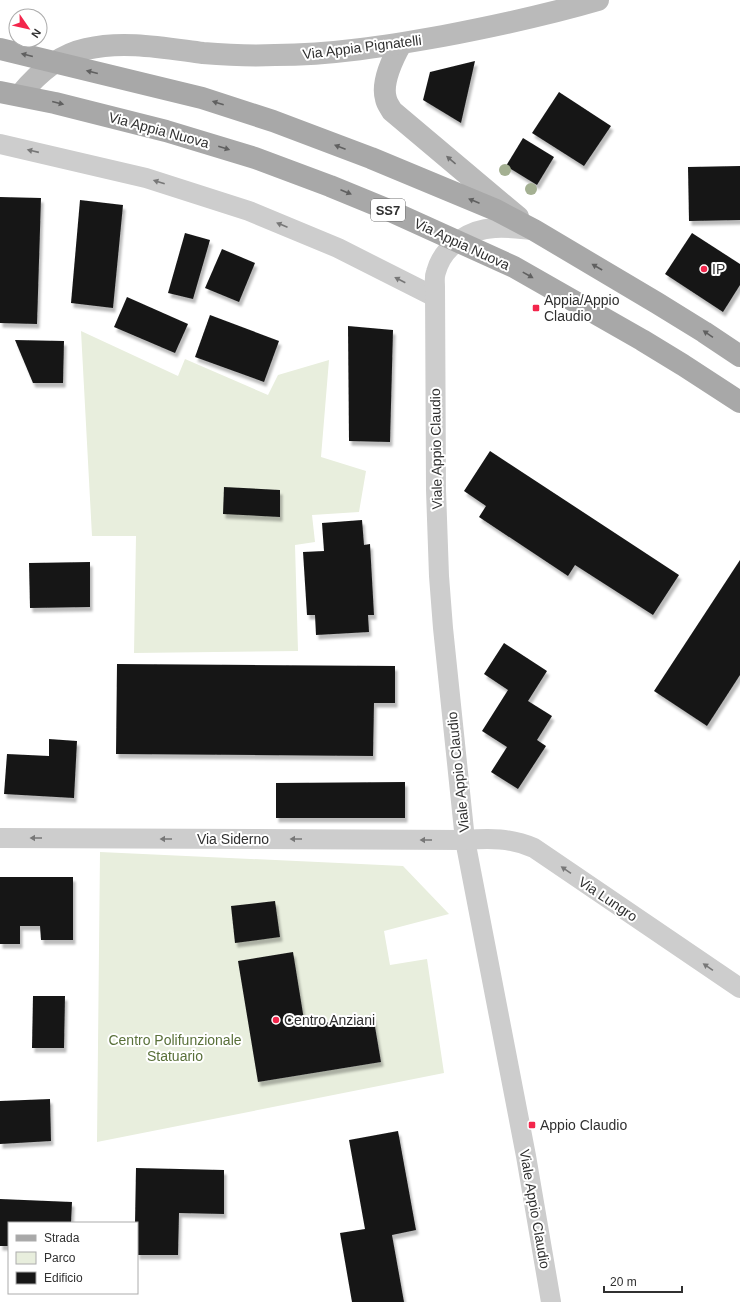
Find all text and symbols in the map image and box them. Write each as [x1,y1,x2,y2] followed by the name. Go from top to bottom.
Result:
[8,8,48,48] north arrow
[29,27,43,40] text: N
[302,32,422,62] street label: Via Appia Pignatelli
[21,52,33,58] one-way arrow
[85,68,98,74] one-way arrow
[211,100,223,106] one-way arrow
[52,101,64,107] one-way arrow
[107,109,211,151] street label: Via Appia Nuova
[334,143,346,149] one-way arrow
[218,145,230,151] one-way arrow
[27,148,39,154] one-way arrow
[445,155,456,164] one-way arrow
[153,179,165,185] one-way arrow
[341,190,353,196] one-way arrow
[468,198,479,204] one-way arrow
[371,199,405,221] road number: SS7
[412,215,512,273] street label: Via Appia Nuova
[276,222,287,228] one-way arrow
[712,261,725,277] place label: IP
[591,264,602,271] one-way arrow
[699,264,709,274] marker: IP
[522,272,534,279] one-way arrow
[394,276,406,283] one-way arrow
[544,292,620,324] place label: Appia/Appio Claudio
[531,303,541,313] marker: Appia/Appio Claudio
[702,331,714,338] one-way arrow
[427,388,445,510] street label: Viale Appio Claudio
[444,711,472,833] street label: Viale Appio Claudio
[197,831,269,847] street label: Via Siderno
[29,835,42,841] one-way arrow
[159,836,172,842] one-way arrow
[289,836,302,842] one-way arrow
[419,837,432,843] one-way arrow
[560,866,571,874] one-way arrow
[576,874,641,925] street label: Via Lungro
[703,963,713,971] one-way arrow
[284,1012,375,1028] place label: Centro Anziani
[271,1015,281,1025] marker: Centro Anziani
[108,1032,242,1064] park label: Centro Polifunzionale Statuario
[540,1117,627,1133] place label: Appio Claudio
[527,1120,537,1130] marker: Appio Claudio
[517,1148,553,1270] street label: Viale Appio Claudio
[8,1222,138,1294] legend
[44,1231,80,1245] text: Strada
[44,1251,76,1265] text: Parco
[604,1268,682,1294] scale bar
[44,1271,83,1285] text: Edificio
[610,1275,637,1289] text: 20 m

